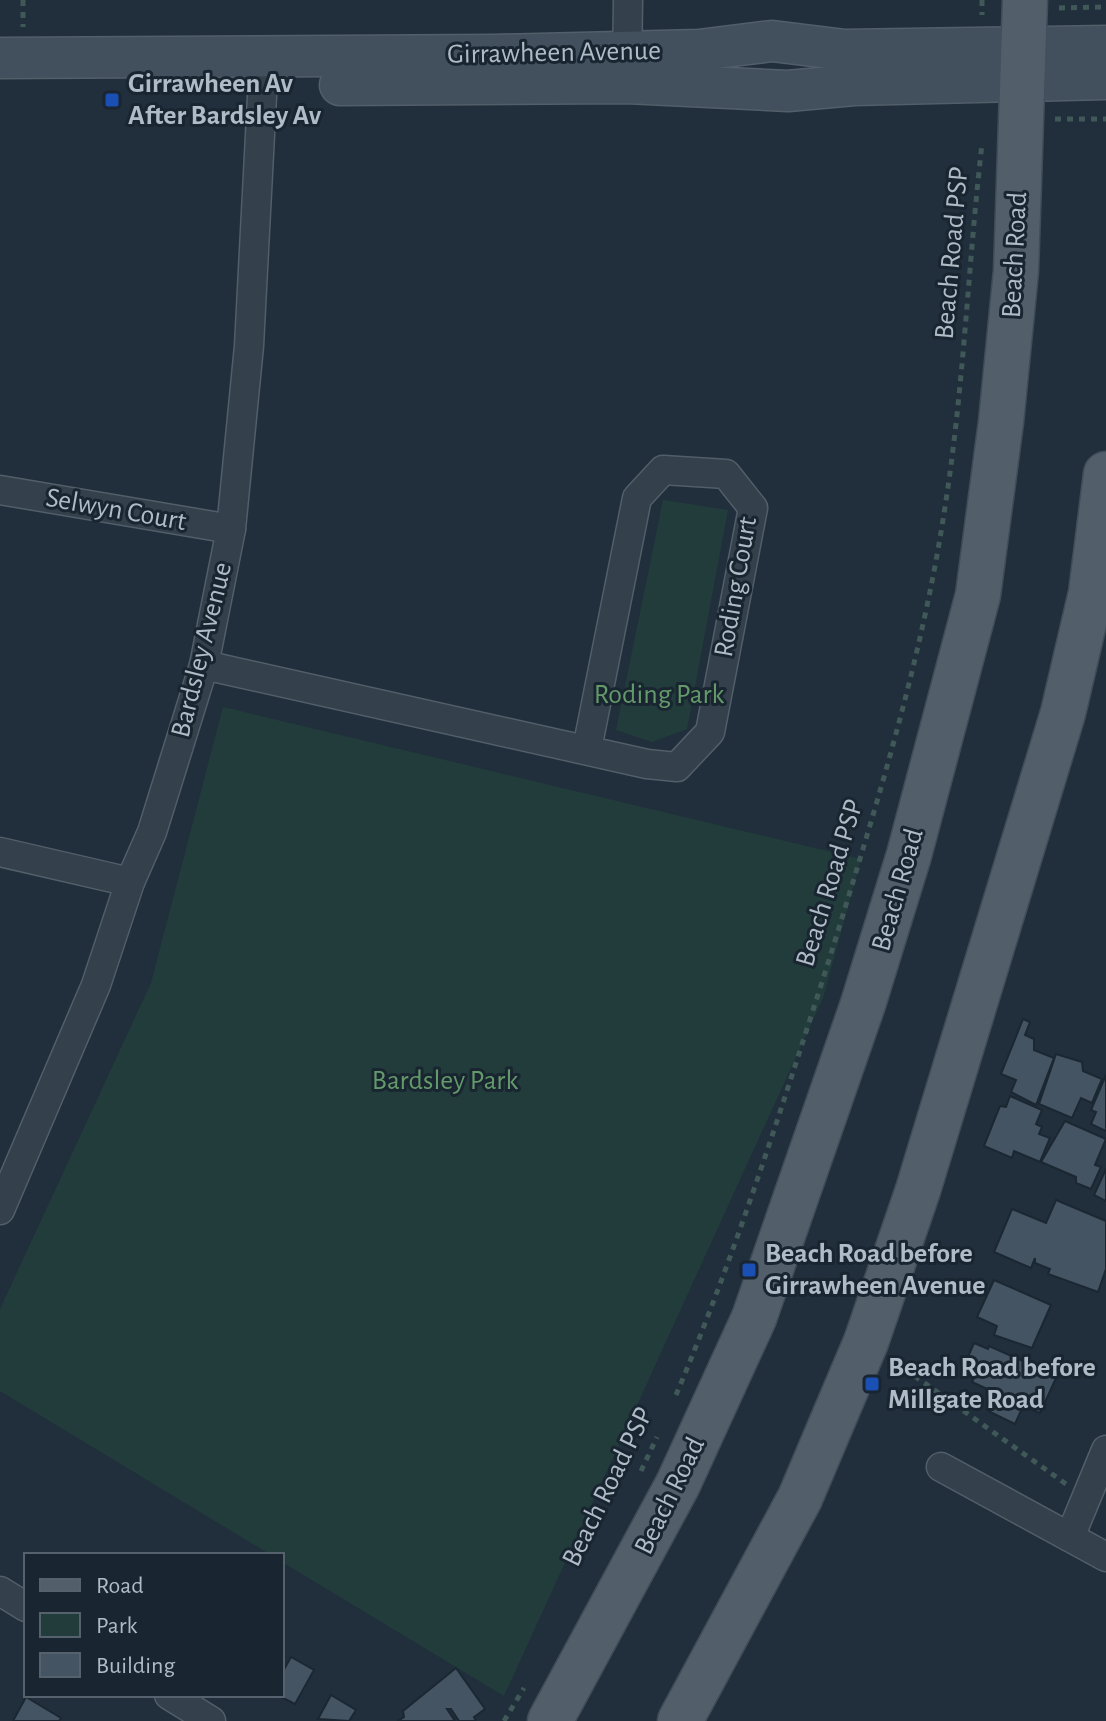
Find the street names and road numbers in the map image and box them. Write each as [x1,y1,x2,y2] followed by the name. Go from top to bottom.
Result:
[447,37,661,69] street label: Girrawheen Avenue
[931,166,973,340] street label: Beach Road PSP
[998,191,1032,319] street label: Beach Road
[44,484,188,536] street label: Selwyn Court
[710,515,762,659] street label: Roding Court
[167,559,237,741] street label: Bardsley Avenue
[791,796,869,970] street label: Beach Road PSP
[867,825,929,955] street label: Beach Road
[557,1403,659,1571] street label: Beach Road PSP
[630,1433,710,1559] street label: Beach Road

